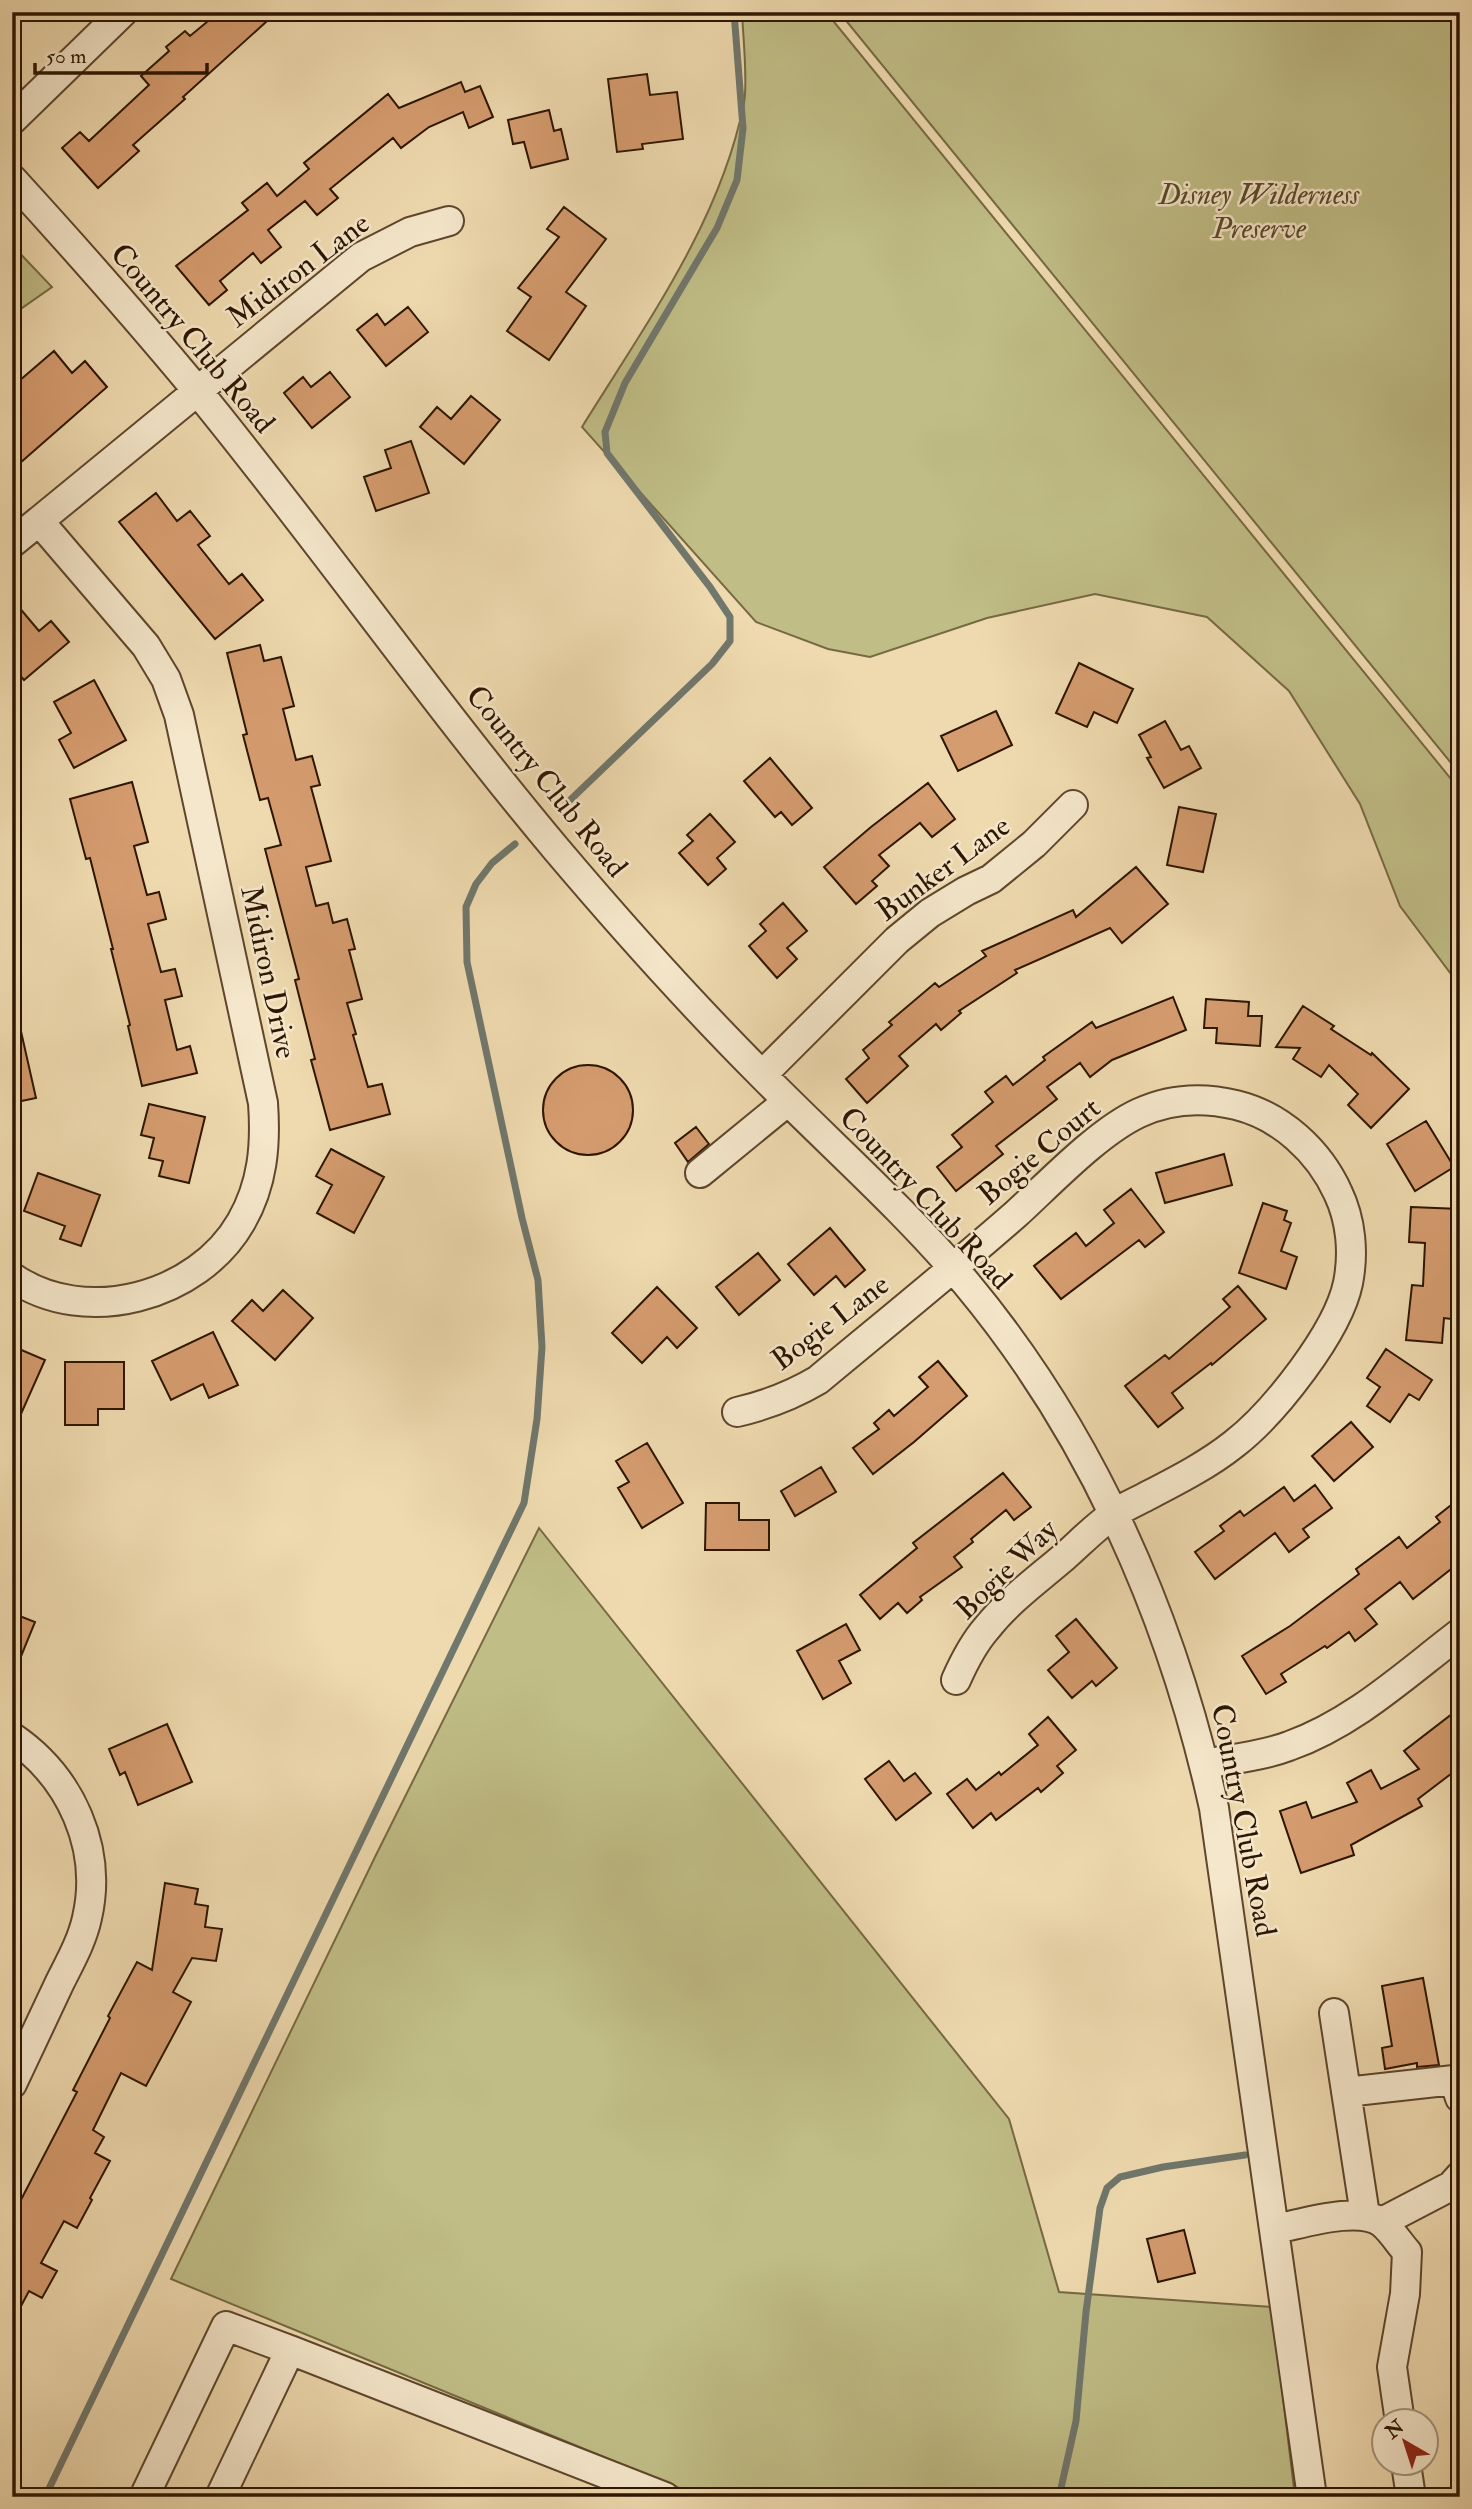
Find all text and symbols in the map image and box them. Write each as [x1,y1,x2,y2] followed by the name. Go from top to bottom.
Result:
[35,32,206,76] scale bar
[46,43,87,70] text: 50 m
[1158,176,1360,247] park label: Disney Wilderness Preserve
[220,205,377,336] street label: Midiron Lane
[102,236,283,441] street label: Country Club Road
[458,678,636,885] street label: Country Club Road
[869,807,1018,929] street label: Bunker Lane
[232,882,305,1062] street label: Midiron Drive
[971,1089,1108,1213] street label: Bogie Court
[832,1099,1020,1298] street label: Country Club Road
[764,1266,896,1379] street label: Bogie Lane
[947,1511,1066,1627] street label: Bogie Way
[1203,1701,1284,1940] street label: Country Club Road
[1370,2408,1440,2478] north arrow
[1380,2414,1410,2445] text: N

